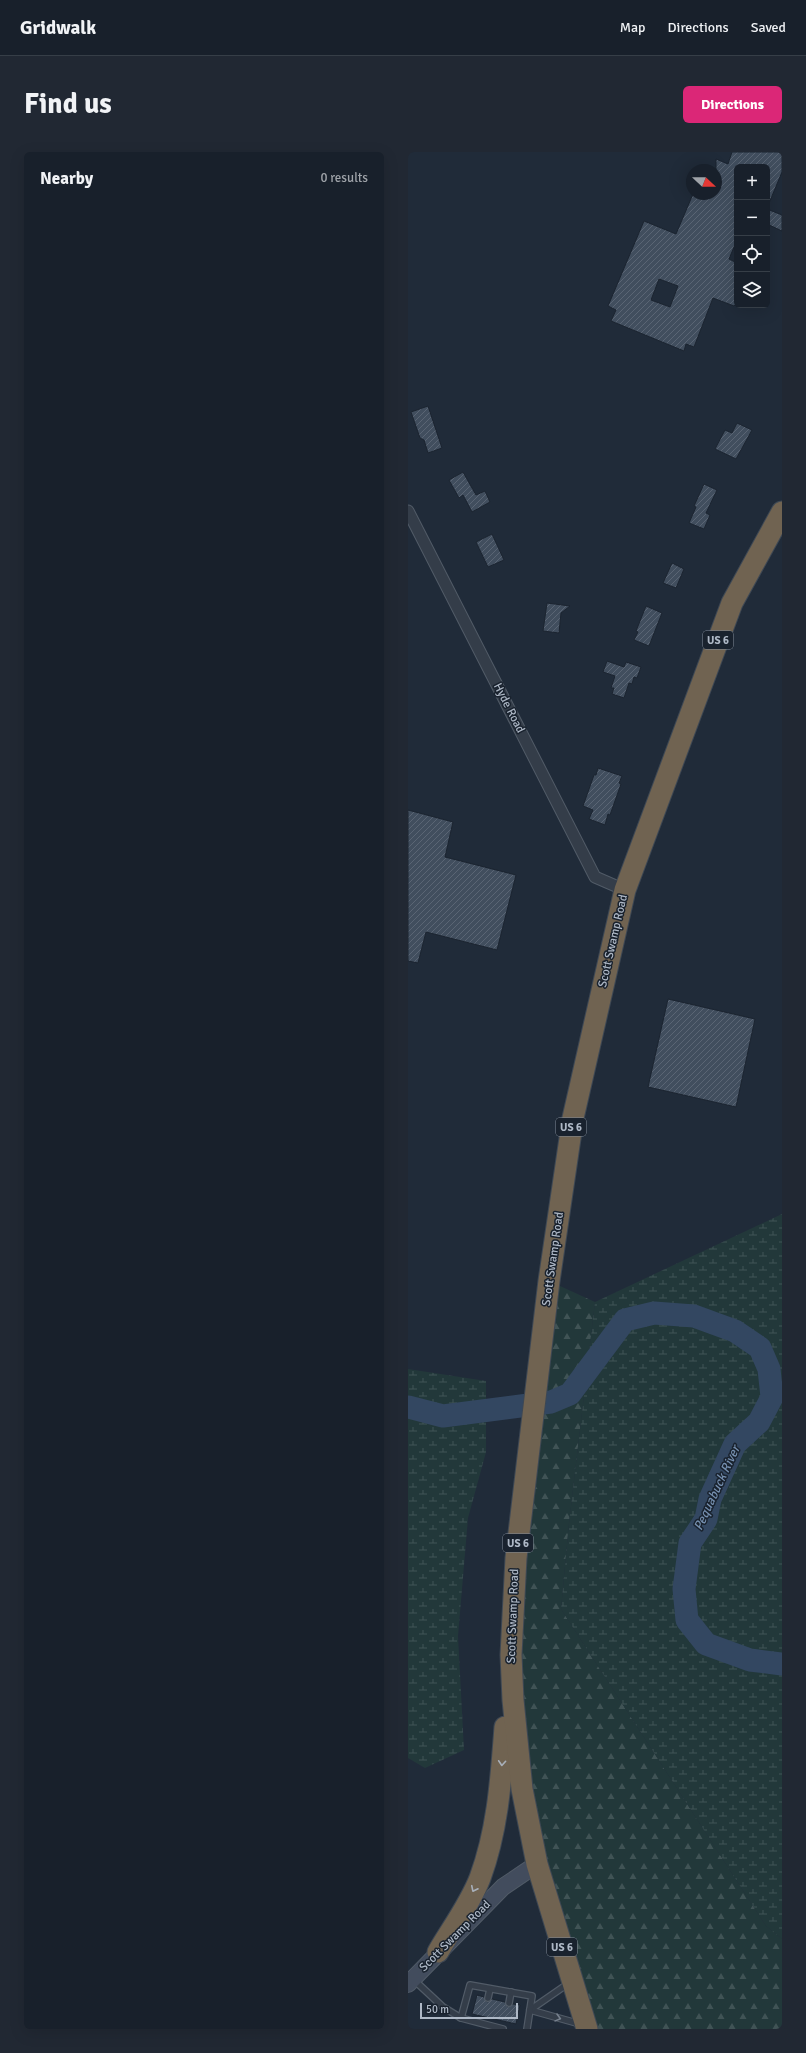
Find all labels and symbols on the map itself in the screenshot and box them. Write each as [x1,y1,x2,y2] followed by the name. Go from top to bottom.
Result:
[686,164,722,200] north arrow
[703,631,733,649] road number: US 6
[490,680,528,736] street label: Hyde Road
[595,893,631,989] street label: Scott Swamp Road
[556,1118,586,1136] road number: US 6
[539,1211,567,1307] street label: Scott Swamp Road
[690,1441,745,1533] water label: Pequabuck River
[503,1534,533,1552] road number: US 6
[504,1568,522,1664] street label: Scott Swamp Road
[498,1760,507,1766] one-way arrow
[471,1885,479,1893] one-way arrow
[416,1897,494,1975] street label: Scott Swamp Road
[547,1938,577,1956] road number: US 6
[420,2001,518,2020] scale bar
[554,2013,561,2022] one-way arrow

